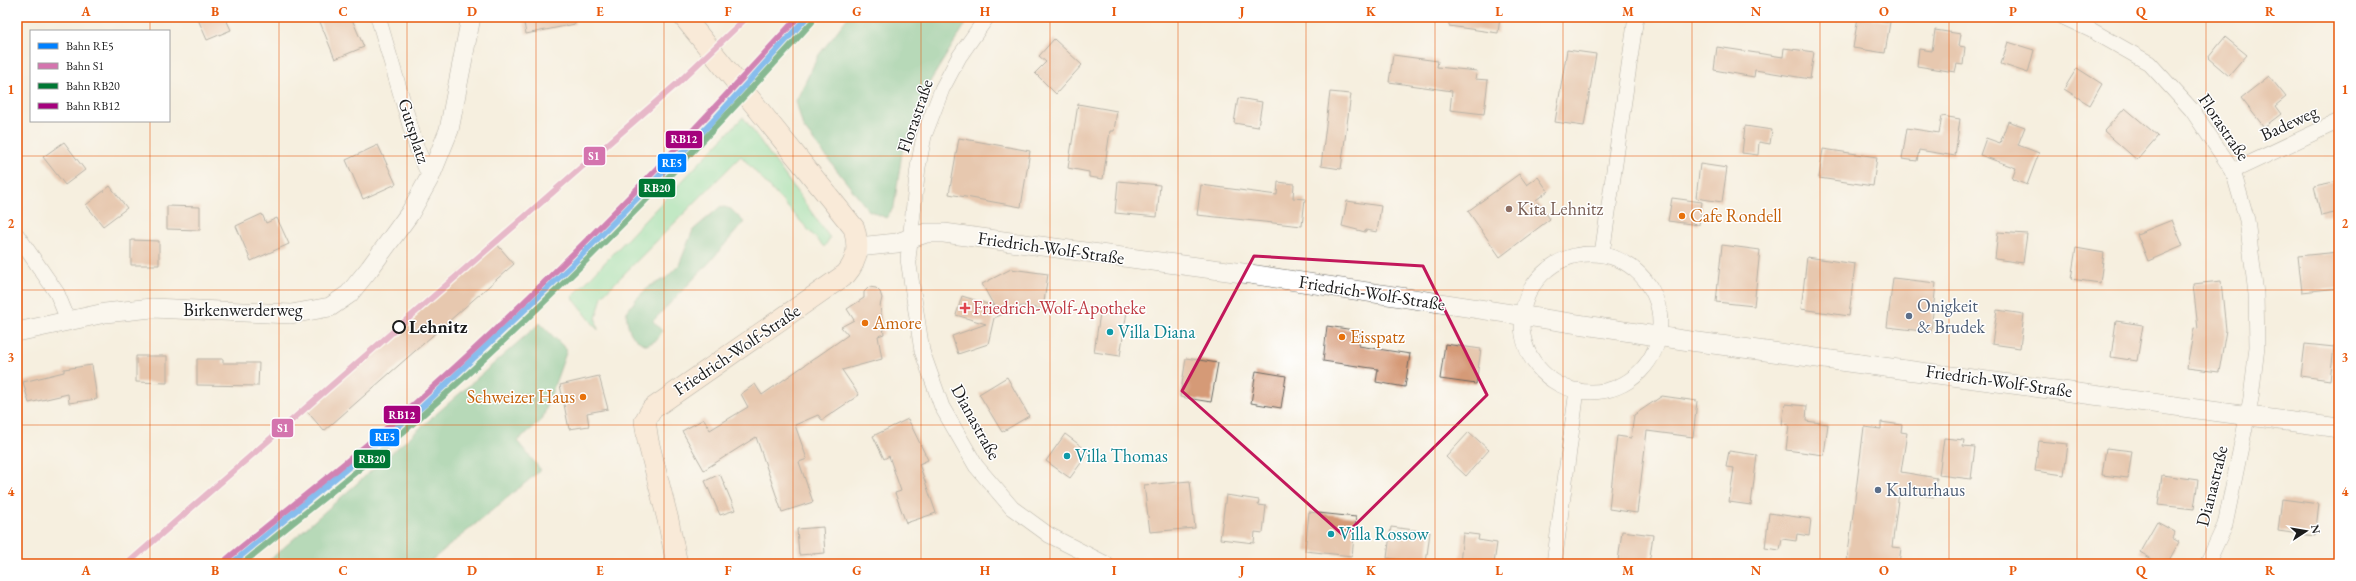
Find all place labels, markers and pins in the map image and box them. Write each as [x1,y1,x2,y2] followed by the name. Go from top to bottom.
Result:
[1517,197,1603,220] place label: Kita Lehnitz
[1504,204,1514,214] marker: Kita Lehnitz
[1690,204,1782,227] place label: Cafe Rondell
[1677,211,1687,221] marker: Cafe Rondell
[1917,294,1985,338] place label: Onigkeit & Brudek
[973,296,1146,319] place label: Friedrich-Wolf-Apotheke
[960,303,970,313] marker: Friedrich-Wolf-Apotheke
[872,311,921,334] place label: Amore
[1904,311,1914,321] marker: Onigkeit & Brudek
[409,315,468,338] place label: Lehnitz
[860,318,870,328] marker: Amore
[392,320,406,334] marker: Lehnitz
[1118,320,1196,343] place label: Villa Diana
[1350,325,1405,348] place label: Eisspatz
[1105,327,1115,337] marker: Villa Diana
[1337,332,1347,342] marker: Eisspatz
[467,385,575,408] place label: Schweizer Haus
[578,392,588,402] marker: Schweizer Haus
[1075,444,1168,467] place label: Villa Thomas
[1062,451,1072,461] marker: Villa Thomas
[1886,478,1965,501] place label: Kulturhaus
[1873,485,1883,495] marker: Kulturhaus
[1339,522,1430,545] place label: Villa Rossow
[1326,529,1336,539] marker: Villa Rossow

